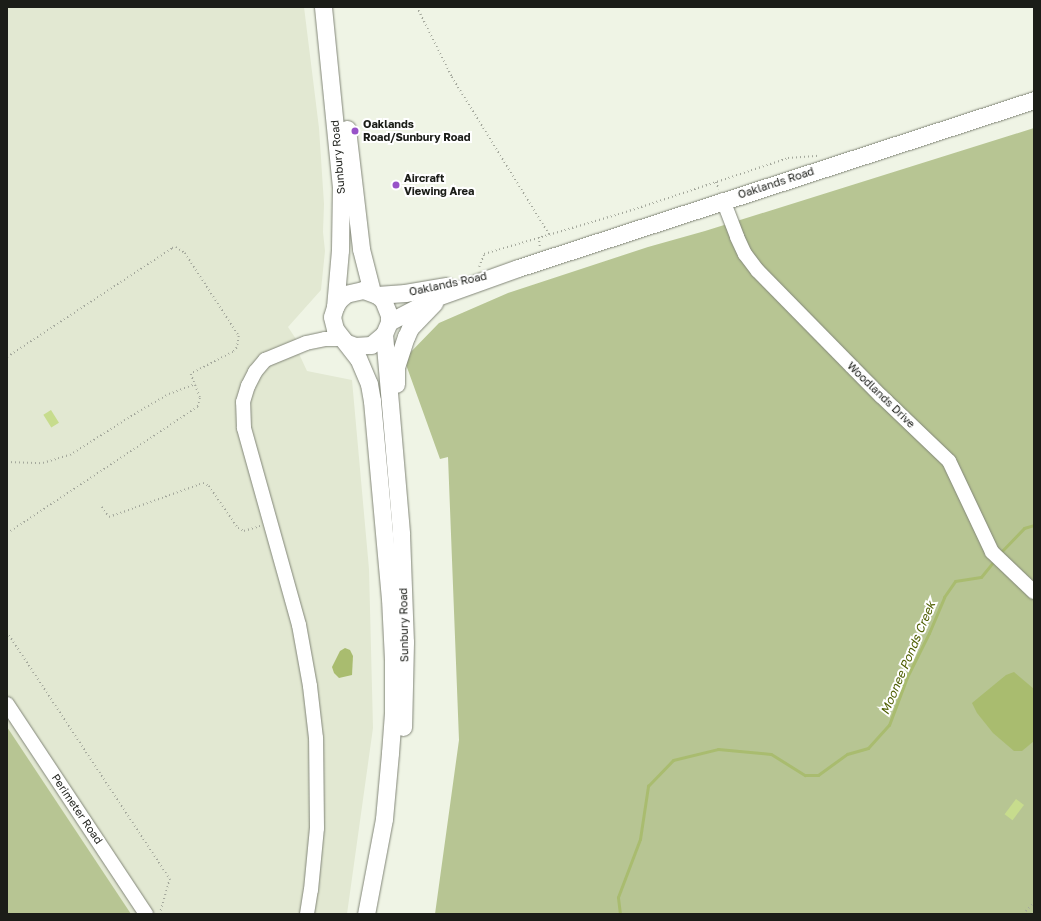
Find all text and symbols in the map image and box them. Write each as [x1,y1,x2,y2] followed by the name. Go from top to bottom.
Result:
[363,118,471,144] place label: Oaklands Road/Sunbury Road
[328,119,348,195] street label: Sunbury Road
[350,126,360,136] marker: Oaklands Road/Sunbury Road
[736,164,816,202] street label: Oaklands Road
[404,172,474,198] place label: Aircraft Viewing Area
[391,180,401,190] marker: Aircraft Viewing Area
[408,269,488,299] street label: Oaklands Road
[844,359,918,431] street label: Woodlands Drive
[397,588,411,662] street label: Sunbury Road
[878,599,938,717] water label: Moonee Ponds Creek
[49,771,105,847] street label: Perimeter Road

